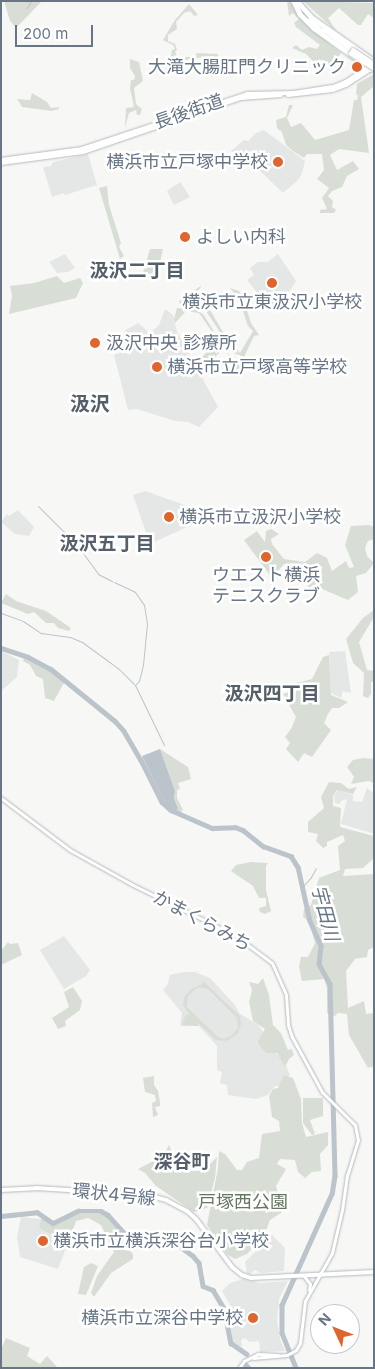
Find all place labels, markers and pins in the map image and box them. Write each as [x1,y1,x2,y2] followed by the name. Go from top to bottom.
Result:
[148,56,346,78] place label: 大滝大腸肛門クリニック
[350,60,364,74] marker: 大滝大腸肛門クリニック
[106,151,268,173] place label: 横浜市立戸塚中学校
[272,156,284,168] marker: 横浜市立戸塚中学校
[196,226,286,248] place label: よしい内科
[178,230,192,244] marker: よしい内科
[266,277,278,289] marker: 横浜市立東汲沢小学校
[182,291,362,313] place label: 横浜市立東汲沢小学校
[106,332,237,354] place label: 汲沢中央 診療所
[88,336,102,350] marker: 汲沢中央 診療所
[167,356,347,378] place label: 横浜市立戸塚高等学校
[151,361,163,373] marker: 横浜市立戸塚高等学校
[179,506,341,528] place label: 横浜市立汲沢小学校
[163,511,175,523] marker: 横浜市立汲沢小学校
[260,551,272,563] marker: ウエスト横浜 テニスクラブ
[212,565,320,608] place label: ウエスト横浜 テニスクラブ
[53,1230,269,1252] place label: 横浜市立横浜深谷台小学校
[37,1235,49,1247] marker: 横浜市立横浜深谷台小学校
[81,1307,243,1329] place label: 横浜市立深谷中学校
[247,1312,259,1324] marker: 横浜市立深谷中学校

